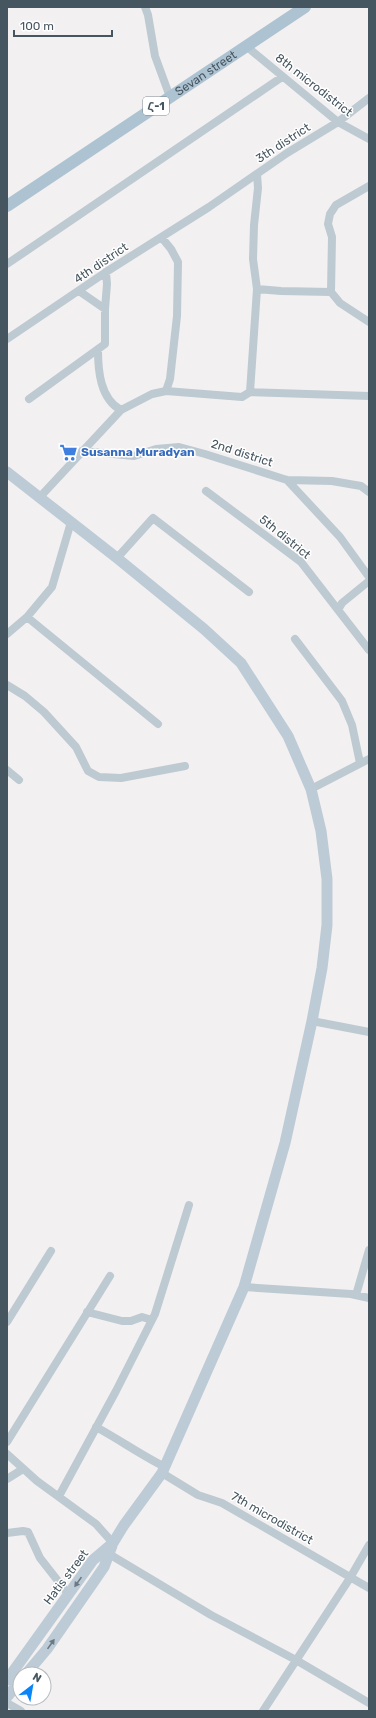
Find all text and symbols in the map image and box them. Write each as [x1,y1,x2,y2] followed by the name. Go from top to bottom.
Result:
[14,12,112,38] scale bar
[20,19,54,33] text: 100 m
[172,48,239,99] street label: Sevan street
[273,51,355,120] street label: 8th microdistrict
[143,97,169,115] road number: Հ-1
[253,120,313,166] street label: 3th district
[71,240,131,286] street label: 4th district
[209,436,275,470] street label: 2nd district
[58,442,78,462] supermarket icon: Susanna Muradyan
[81,445,195,459] place label: Susanna Muradyan
[257,512,314,562] street label: 5th district
[229,1489,316,1547] street label: 7th microdistrict
[41,1547,91,1607] street label: Hatis street
[74,1576,82,1587] one-way arrow
[47,1638,55,1649] one-way arrow
[12,1666,52,1706] north arrow
[30,1670,44,1686] text: N

